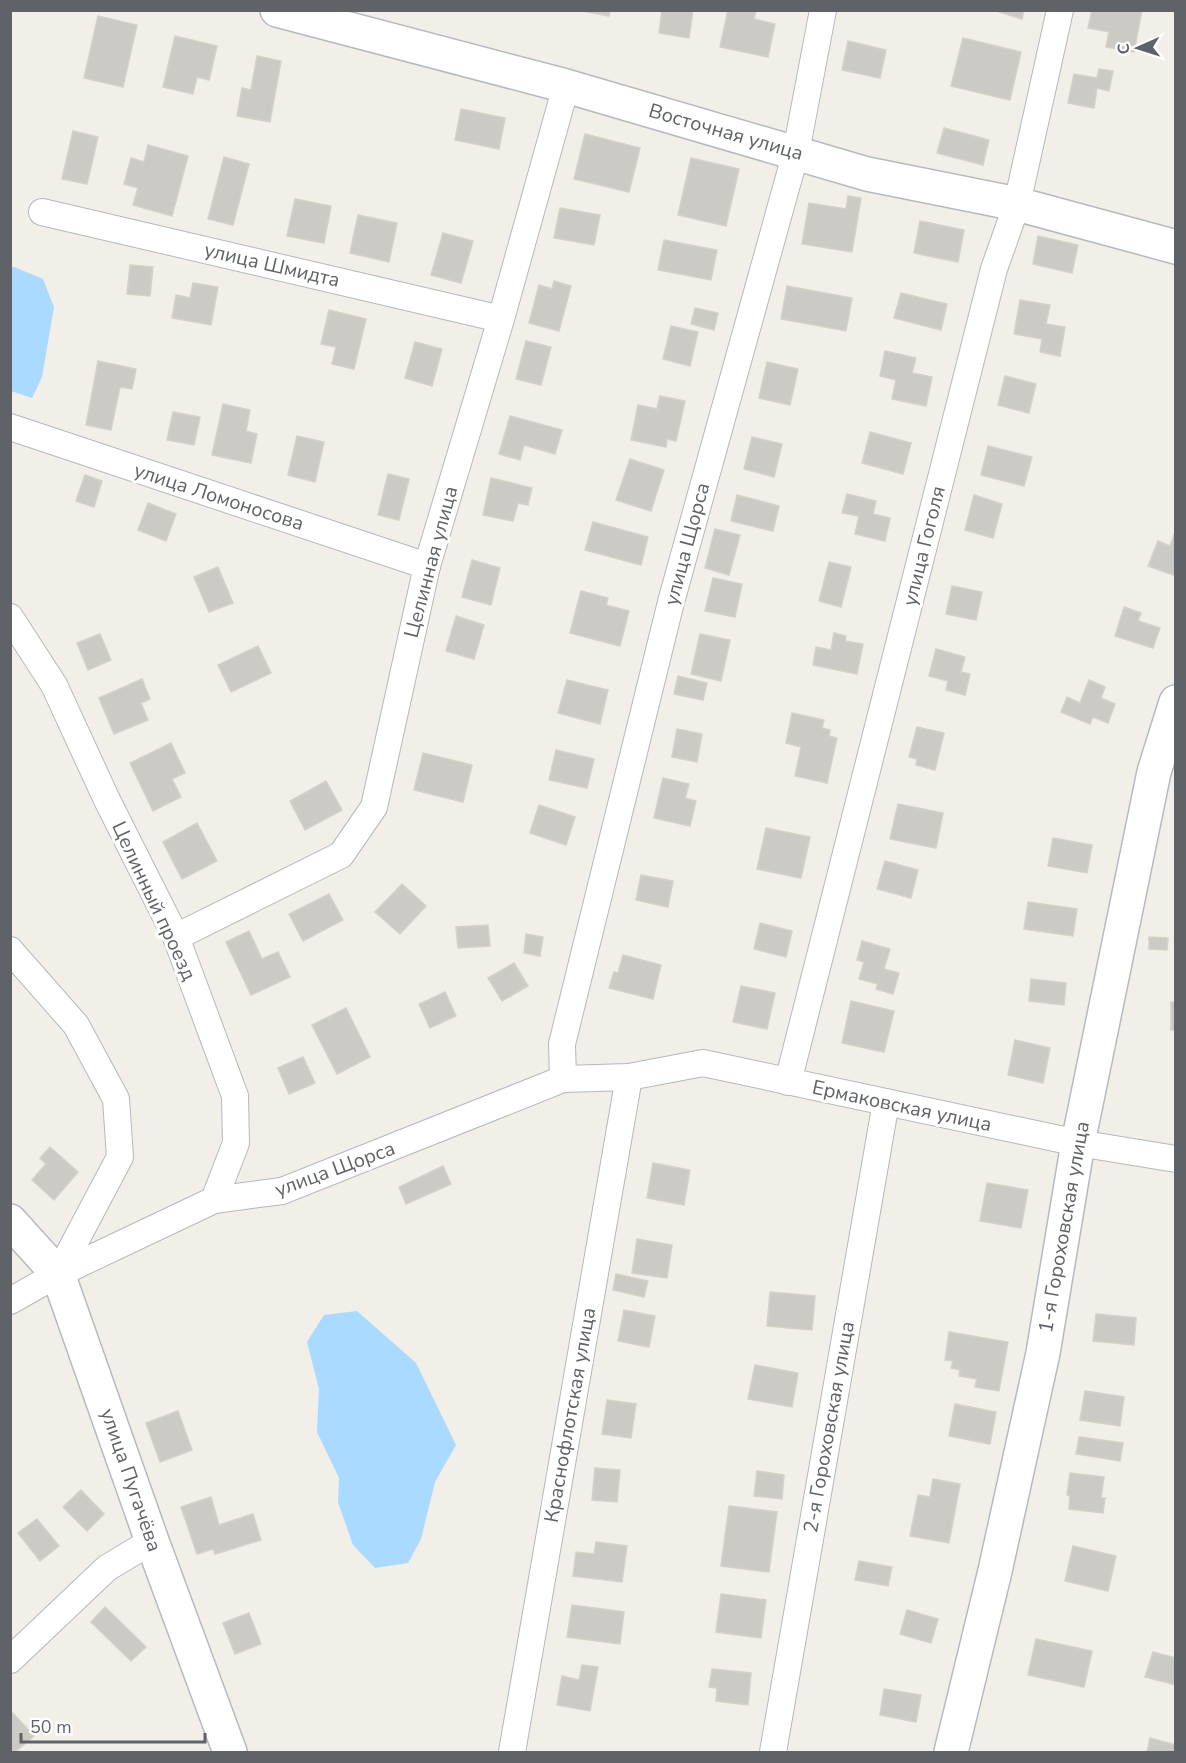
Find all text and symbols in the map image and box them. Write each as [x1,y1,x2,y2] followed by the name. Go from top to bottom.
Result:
[1108,18,1168,78] north arrow
[1113,43,1135,55] text: С
[646,97,806,167] street label: Восточная улица
[202,236,342,294] street label: улица Шмидта
[131,457,307,537] street label: улица Ломоносова
[658,480,716,608] street label: улица Щорса
[398,483,464,641] street label: Целинная улица
[896,483,952,609] street label: улица Гоголя
[105,817,203,985] street label: Целинный проезд
[810,1074,994,1138] street label: Ермаковская улица
[1032,1119,1096,1335] street label: 1-я Гороховская улица
[271,1135,399,1203] street label: улица Щорса
[538,1305,602,1525] street label: Краснофлотская улица
[797,1319,861,1535] street label: 2-я Гороховская улица
[94,1405,168,1555] street label: улица Пугачёва
[21,1706,206,1744] scale bar
[30,1715,72,1739] text: 50 m

